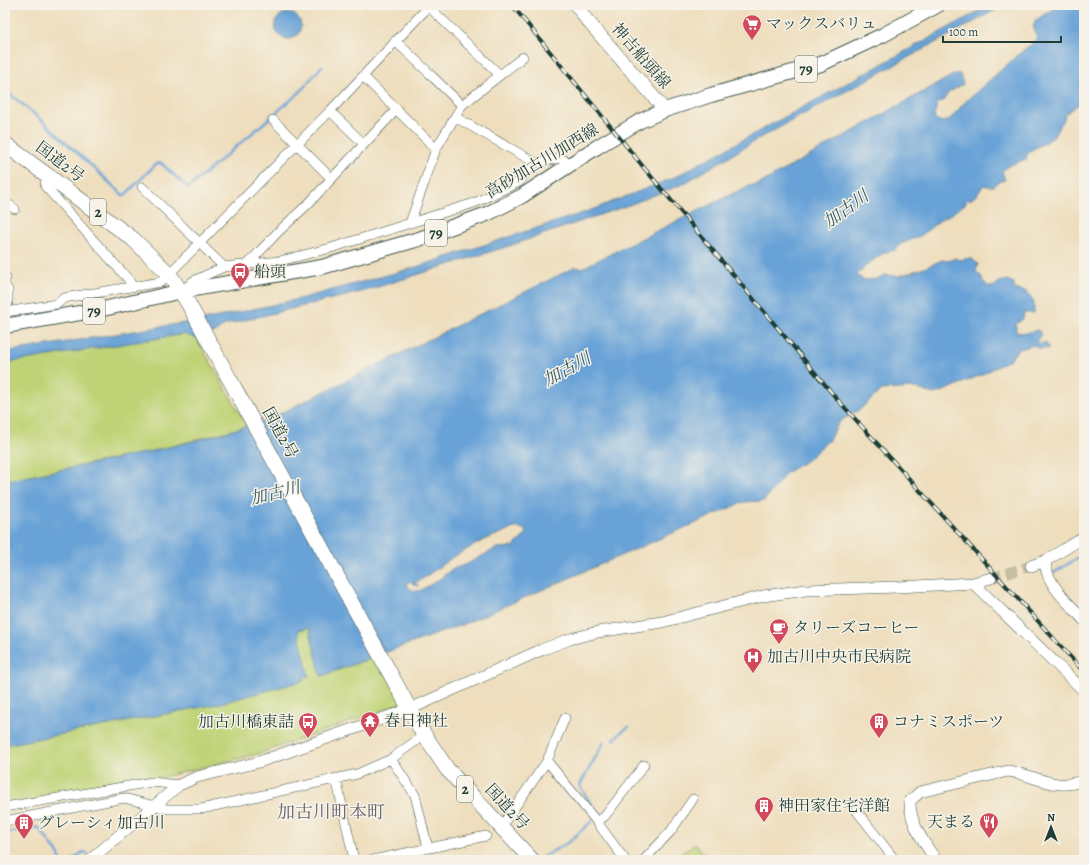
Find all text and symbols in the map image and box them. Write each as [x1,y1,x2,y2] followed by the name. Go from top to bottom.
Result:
[741,13,763,41] supermarket icon: マックスバリュ
[766,13,877,35] place label: マックスバリュ
[943,18,1061,44] scale bar
[606,19,676,93] street label: 神吉船頭線
[949,24,978,40] text: 100 m
[795,56,817,82] road number: 79
[481,119,603,203] street label: 高砂加古川加西線
[31,136,89,188] street label: 国道2号
[819,184,875,233] water label: 加古川
[90,199,106,225] road number: 2
[425,220,447,246] road number: 79
[229,261,251,289] bus stop icon: 船頭
[254,261,286,283] place label: 船頭
[83,298,105,324] road number: 79
[539,346,597,391] water label: 加古川
[257,403,303,463] street label: 国道2号
[247,475,304,510] water label: 加古川
[768,617,790,645] cafe icon: タリーズコーヒー
[793,617,920,639] place label: タリーズコーヒー
[742,646,764,674] hospital icon: 加古川中央市民病院
[767,646,911,668] place label: 加古川中央市民病院
[359,710,381,738] temple icon: 春日神社
[384,710,448,732] place label: 春日神社
[198,711,294,733] place label: 加古川橋東詰
[297,711,319,739] bus stop icon: 加古川橋東詰
[868,711,890,739] building icon: コナミスポーツ
[893,711,1004,733] place label: コナミスポーツ
[457,776,473,802] road number: 2
[480,779,534,835] street label: 国道2号
[753,795,775,823] building icon: 神田家住宅洋館
[778,795,890,817] place label: 神田家住宅洋館
[277,800,385,824] district label: 加古川町本町
[1031,807,1071,847] north arrow
[1047,810,1055,825] text: N
[927,811,975,833] place label: 天まる
[978,811,1000,839] restaurant icon: 天まる
[13,812,35,840] building icon: グレーシィ加古川
[38,812,165,834] place label: グレーシィ加古川

